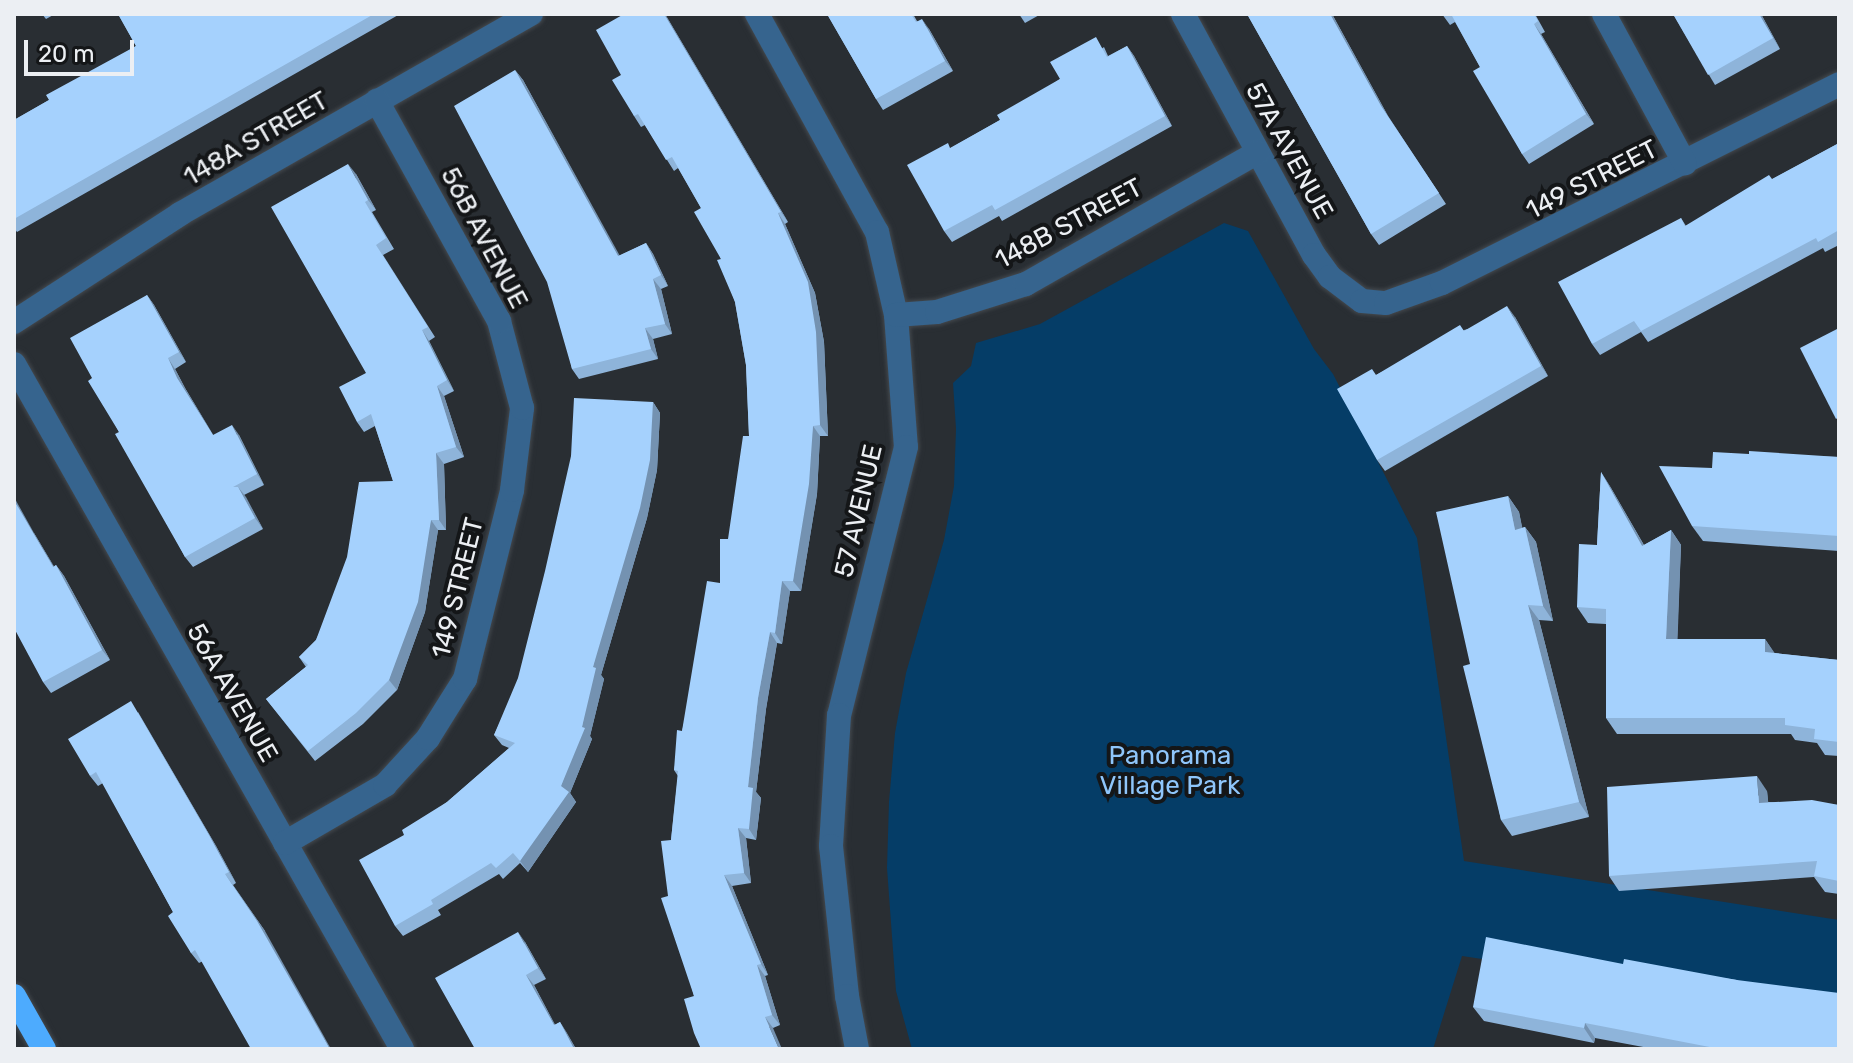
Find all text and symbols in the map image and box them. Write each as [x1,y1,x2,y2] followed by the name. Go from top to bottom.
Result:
[28,24,138,74] scale bar
[38,40,95,68] text: 20 m
[1238,77,1340,225] street label: 57A AVENUE
[178,85,334,193] street label: 148A STREET
[1521,134,1663,226] street label: 149 STREET
[434,162,534,314] street label: 56B AVENUE
[990,172,1148,276] street label: 148B STREET
[828,441,890,581] street label: 57 AVENUE
[426,515,490,661] street label: 149 STREET
[180,618,284,768] street label: 56A AVENUE
[1100,740,1240,802] park label: Panorama Village Park

